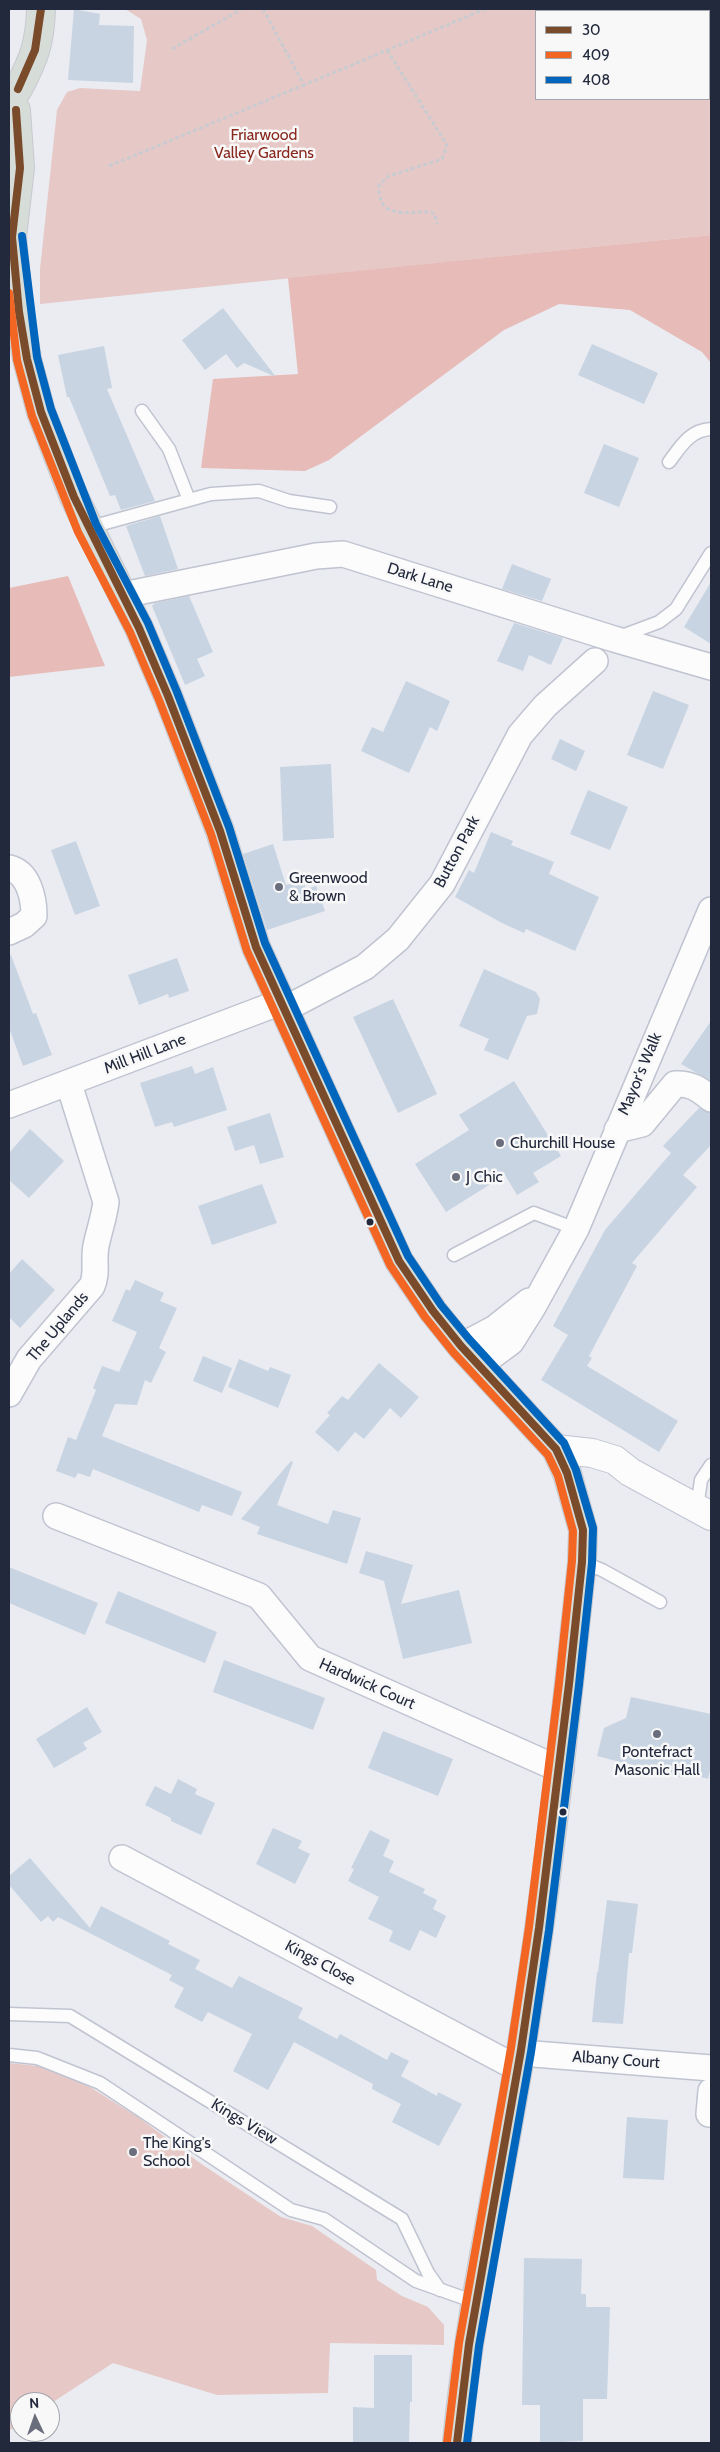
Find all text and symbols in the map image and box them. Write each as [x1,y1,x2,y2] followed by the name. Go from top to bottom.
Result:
[535,10,710,100] legend
[582,21,601,39] text: 30
[582,46,610,64] text: 409
[582,71,610,89] text: 408
[214,125,314,163] park label: Friarwood Valley Gardens
[385,559,455,597] street label: Dark Lane
[430,813,484,891] street label: Button Park
[289,868,368,906] place label: Greenwood & Brown
[273,881,285,893] marker: Greenwood & Brown
[101,1030,189,1078] street label: Mill Hill Lane
[614,1030,666,1118] street label: Mayor's Walk
[510,1133,615,1153] place label: Churchill House
[494,1137,506,1149] marker: Churchill House
[466,1167,503,1187] place label: J Chic
[450,1171,462,1183] marker: J Chic
[365,1217,375,1227] unlabelled marker
[23,1288,93,1366] street label: The Uplands
[316,1654,418,1714] street label: Hardwick Court
[651,1728,663,1740] marker: Pontefract Masonic Hall
[614,1742,700,1780] place label: Pontefract Masonic Hall
[558,1807,568,1817] unlabelled marker
[281,1936,359,1990] street label: Kings Close
[572,2047,660,2073] street label: Albany Court
[208,2095,280,2149] street label: Kings View
[143,2133,211,2171] place label: The King's School
[127,2146,139,2158] marker: The King's School
[10,2392,60,2442] north arrow
[29,2394,40,2412] text: N

